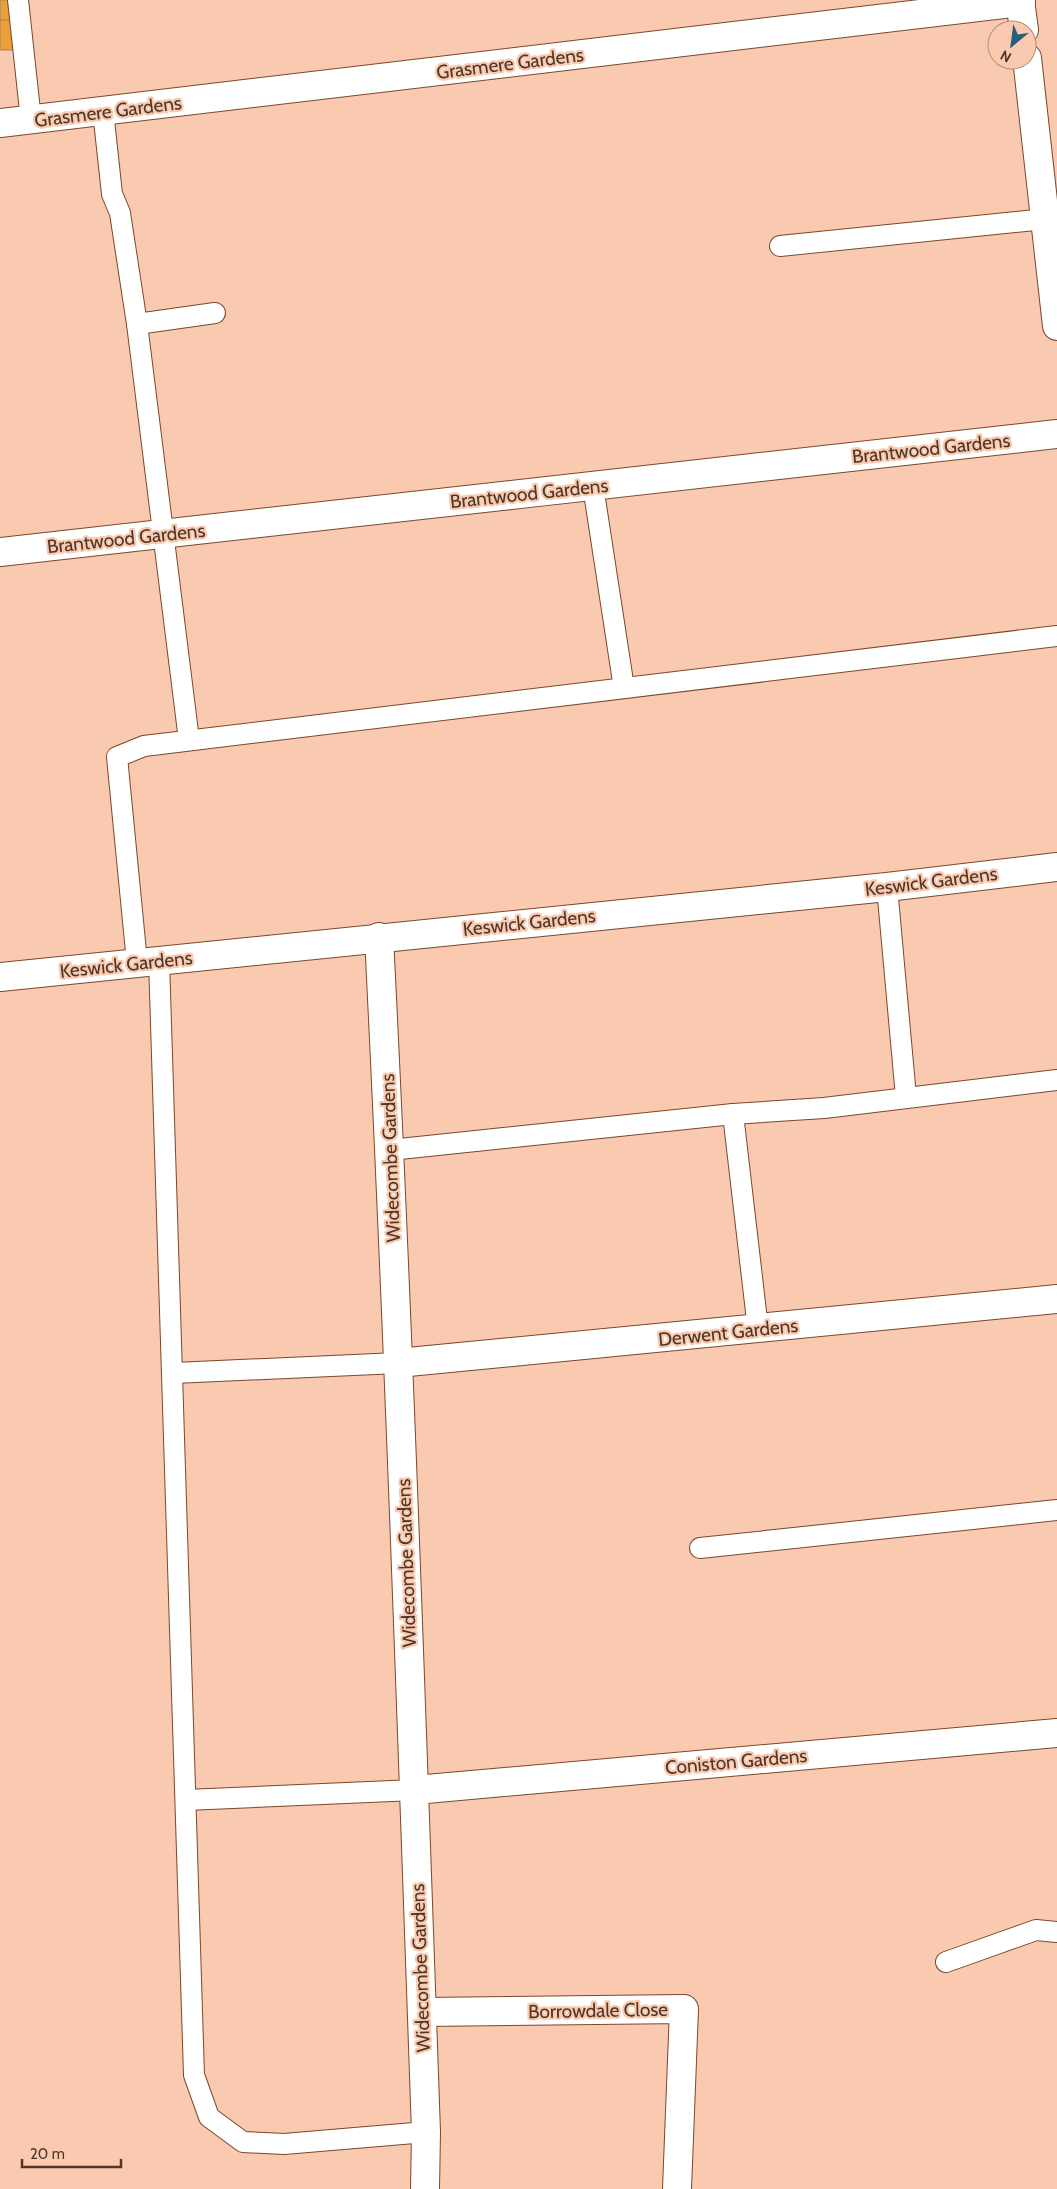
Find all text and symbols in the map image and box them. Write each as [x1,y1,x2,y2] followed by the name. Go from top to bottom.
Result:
[987,20,1037,70] north arrow
[435,43,585,84] street label: Grasmere Gardens
[997,46,1014,67] text: N
[33,91,183,132] street label: Grasmere Gardens
[851,429,1011,468] street label: Brantwood Gardens
[449,474,609,513] street label: Brantwood Gardens
[46,519,206,558] street label: Brantwood Gardens
[863,862,999,901] street label: Keswick Gardens
[462,904,597,941] street label: Keswick Gardens
[59,946,194,983] street label: Keswick Gardens
[376,1073,405,1243] street label: Widecombe Gardens
[657,1314,799,1351] street label: Derwent Gardens
[392,1478,421,1648] street label: Widecombe Gardens
[664,1744,808,1779] street label: Coniston Gardens
[406,1883,435,2053] street label: Widecombe Gardens
[528,1998,668,2023] street label: Borrowdale Close
[22,2136,121,2168] scale bar
[30,2145,65,2163] text: 20 m

